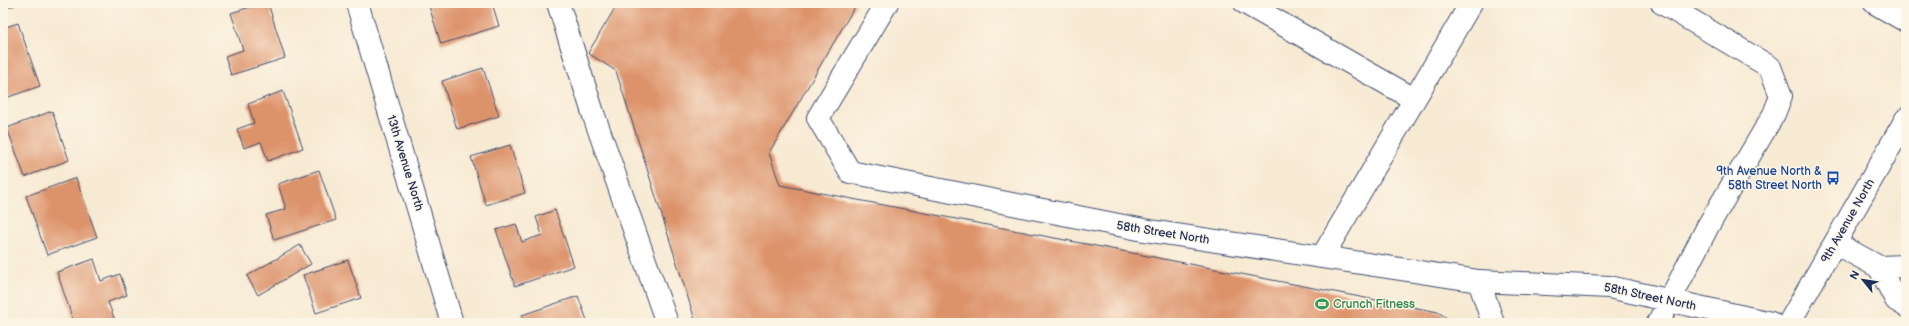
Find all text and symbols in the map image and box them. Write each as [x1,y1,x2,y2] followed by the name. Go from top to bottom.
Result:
[383,113,427,213] street label: 13th Avenue North
[1716,164,1822,193] place label: 9th Avenue North & 58th Street North
[1825,170,1841,186] bus stop icon: 9th Avenue North & 58th Street North
[1818,176,1878,266] street label: 9th Avenue North
[1115,218,1211,248] street label: 58th Street North
[1843,260,1883,300] north arrow
[1847,268,1862,282] text: N
[1602,280,1698,314] street label: 58th Street North
[1314,296,1330,312] sports icon: Crunch Fitness
[1333,297,1415,312] place label: Crunch Fitness

